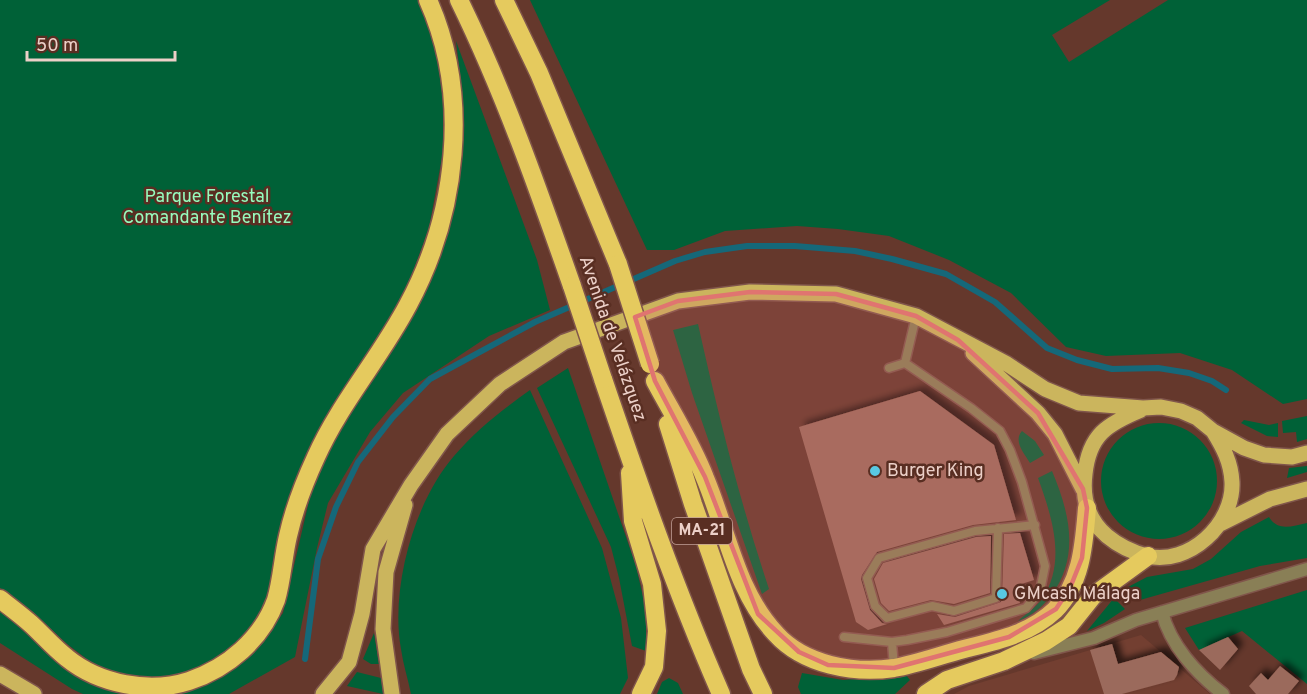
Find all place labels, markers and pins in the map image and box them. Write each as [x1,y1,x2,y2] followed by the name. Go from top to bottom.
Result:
[887,460,984,483] place label: Burger King
[868,464,882,478] marker: Burger King
[1014,583,1140,606] place label: GMcash Málaga
[995,587,1009,601] marker: GMcash Málaga

